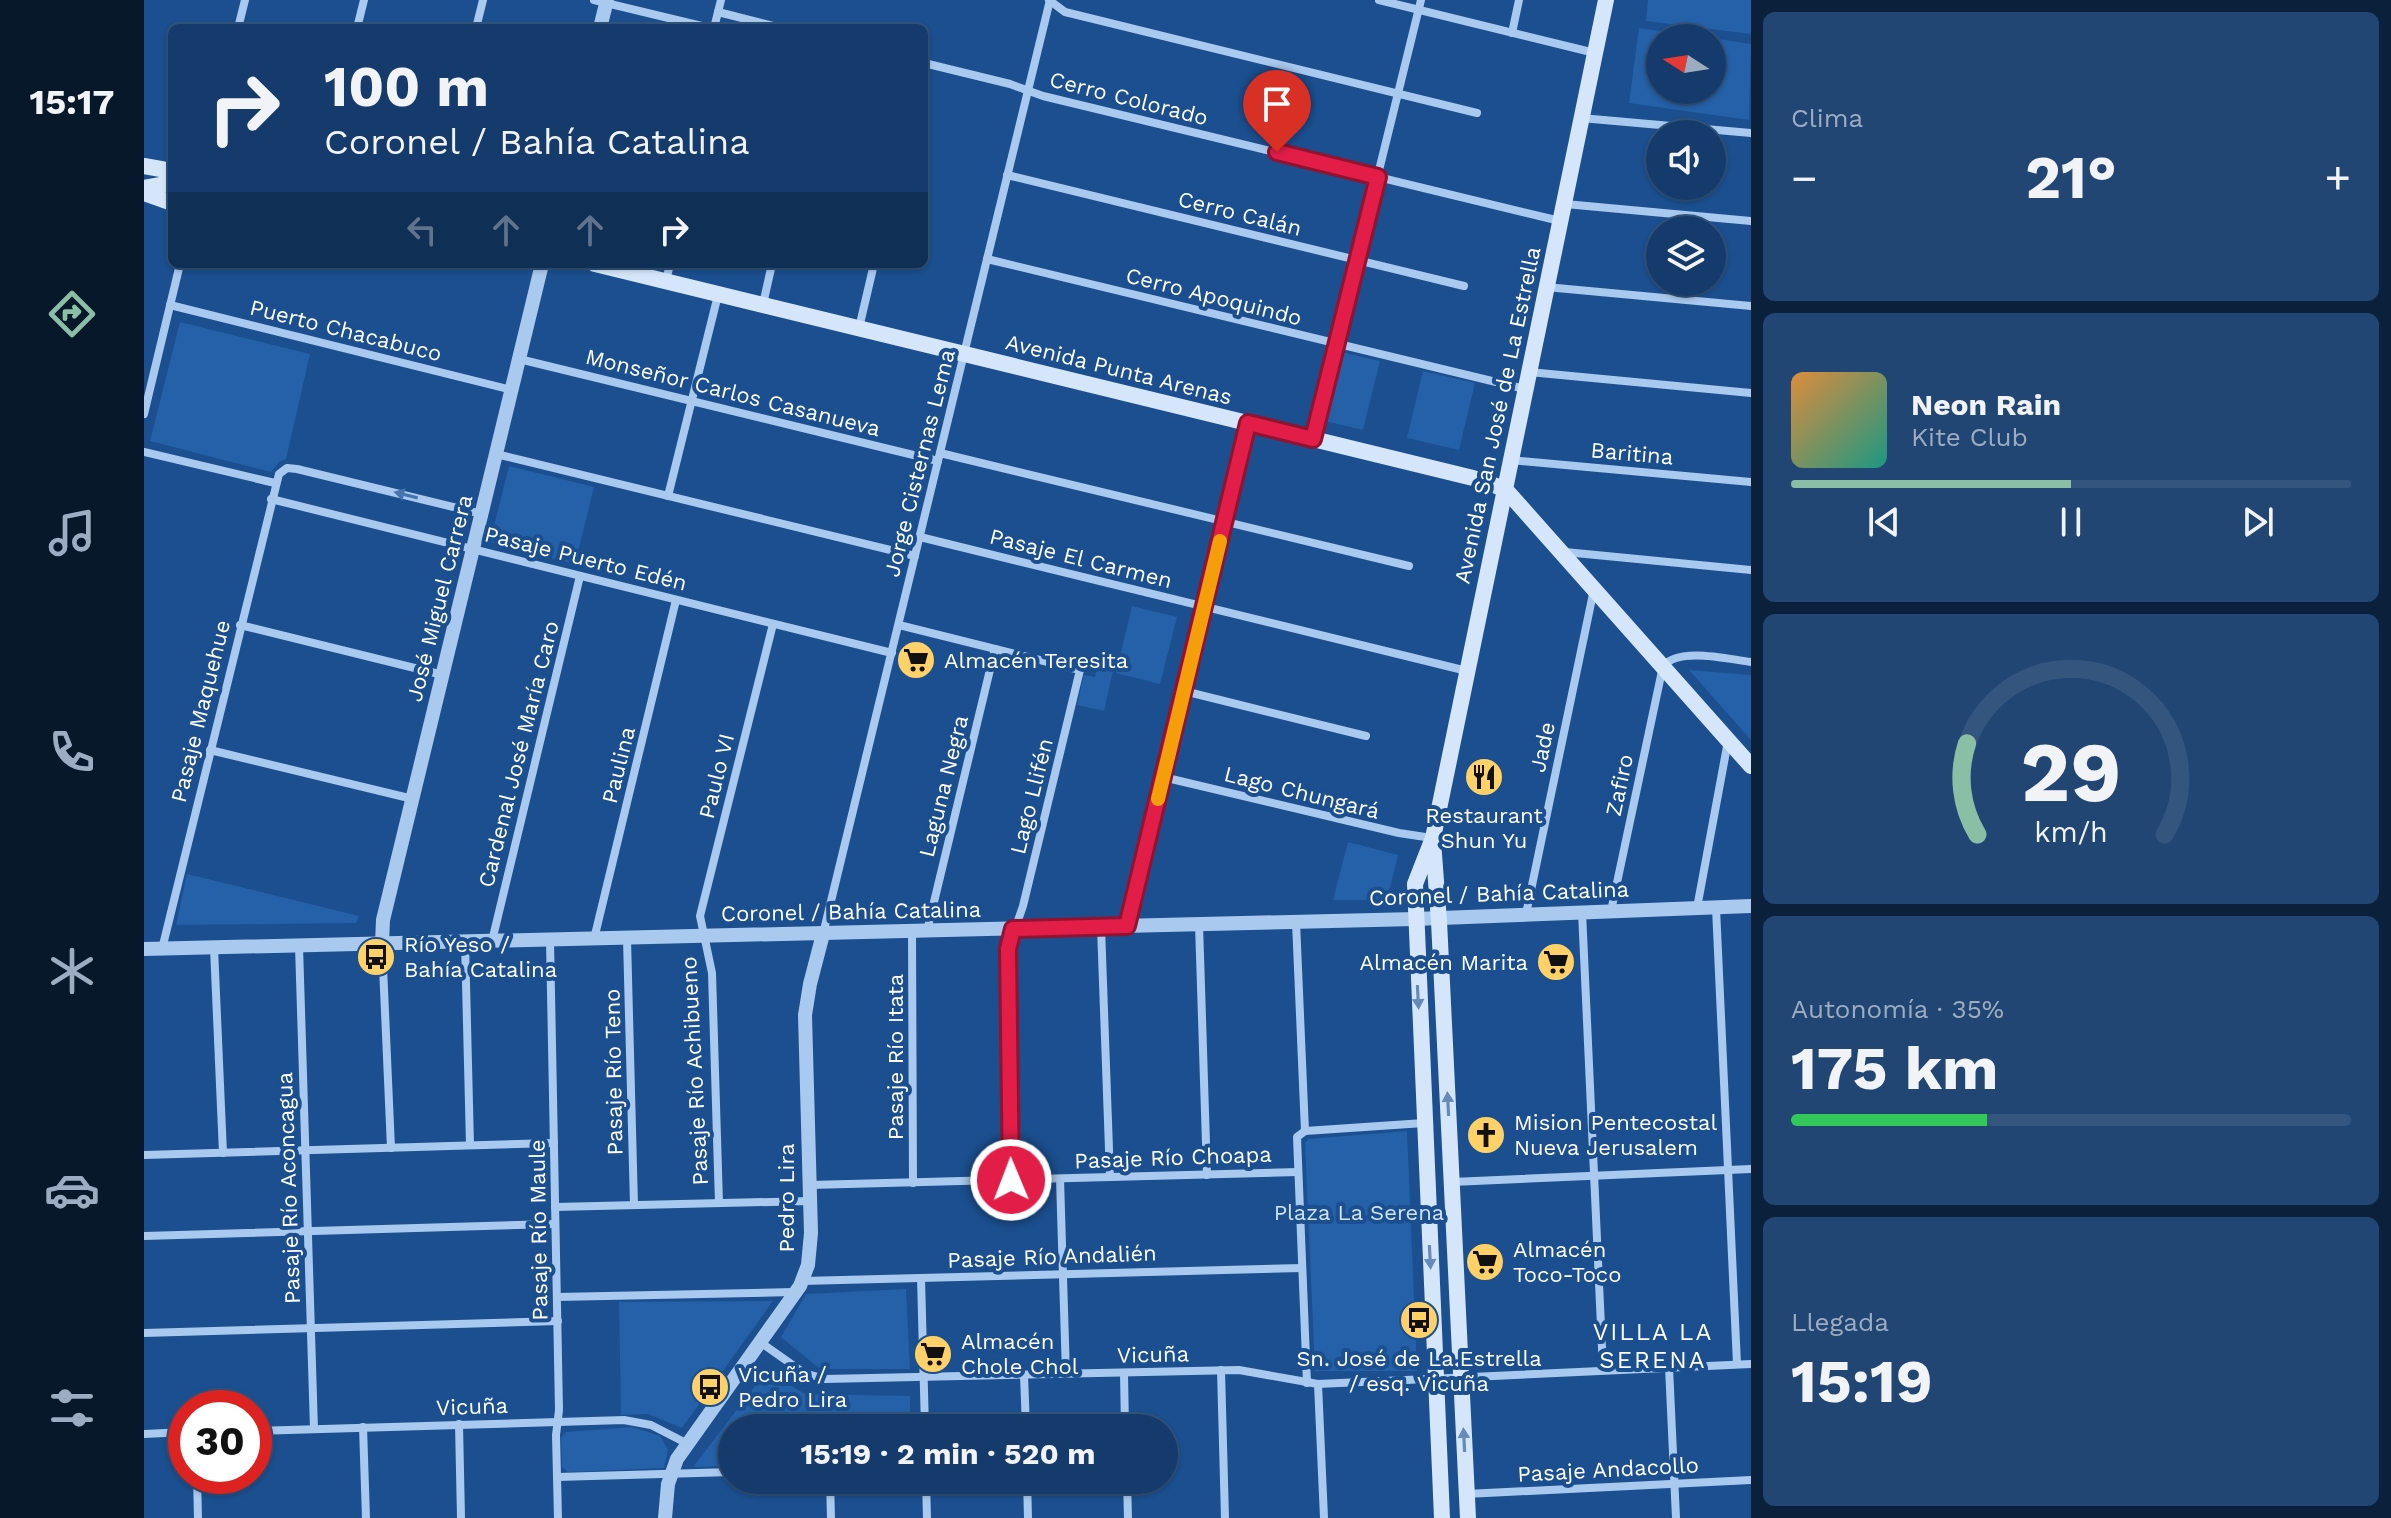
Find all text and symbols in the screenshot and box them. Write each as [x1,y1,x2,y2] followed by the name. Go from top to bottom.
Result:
[1646,24,1726,104] north arrow
[1646,24,1726,296] map controls
[324,54,489,120] text: 100 m
[192,56,296,160] icon: right
[1047,67,1211,130] street label: Cerro Colorado
[1243,70,1311,152] pin
[30,81,114,123] text: 15:17
[1255,82,1299,126] icon: arrive
[1791,103,1863,133] text: Clima
[1646,120,1726,200] button: sound
[324,121,750,163] text: Coronel / Bahía Catalina
[2025,142,2117,213] text: 21°
[1791,152,1818,204] text: −
[2324,152,2351,204] text: +
[1176,186,1304,241] street label: Cerro Calán
[400,208,444,252] icon: left
[484,208,528,252] icon: ahead
[568,208,612,252] icon: ahead
[652,208,696,252] icon: right
[1646,216,1726,296] button: layers
[1450,245,1545,586] street label: Avenida San José de La Estrella
[1123,263,1305,330] street label: Cerro Apoquindo
[44,286,100,342] icon: directions
[247,295,444,366] street label: Puerto Chacabuco
[1003,329,1235,410] street label: Avenida Punta Arenas
[583,344,883,441] street label: Monseñor Carlos Casanueva
[879,347,960,579] street label: Jorge Cisternas Lema
[1911,387,2061,422] text: Neon Rain
[1911,422,2028,452] text: Kite Club
[1590,437,1674,470] street label: Baritina
[394,488,419,501] one-way arrow
[402,492,477,704] street label: José Miguel Carrera
[1862,500,1906,544] icon: previous
[2049,500,2093,544] icon: pause
[2236,500,2280,544] icon: next
[44,505,100,561] icon: music
[482,521,690,596] street label: Pasaje Puerto Edén
[987,524,1175,593] street label: Pasaje El Carmen
[166,617,235,805] street label: Pasaje Maquehue
[473,618,564,890] street label: Cardenal José María Caro
[895,639,937,681] supermarket icon: Almacén Teresita
[944,648,1128,673] place label: Almacén Teresita
[914,713,973,860] street label: Laguna Negra
[1525,720,1560,775] street label: Jade
[44,724,100,780] icon: phone
[597,724,640,806] street label: Paulina
[2021,724,2121,821] text: 29
[694,731,739,821] street label: Paulo VI
[1005,736,1058,857] street label: Lago Llifén
[1601,752,1638,818] street label: Zafiro
[1463,756,1505,798] restaurant icon: Restaurant Shun Yu
[1222,761,1382,824] street label: Lago Chungará
[1425,803,1543,853] place label: Restaurant Shun Yu
[2034,815,2108,849] text: km/h
[1369,876,1629,911] street label: Coronel / Bahía Catalina
[721,897,981,926] street label: Coronel / Bahía Catalina
[404,932,557,982] place label: Río Yeso / Bahía Catalina
[355,936,397,978] bus stop icon: Río Yeso / Bahía Catalina
[1535,941,1577,983] supermarket icon: Almacén Marita
[44,943,100,999] icon: climate
[1360,950,1528,975] place label: Almacén Marita
[676,956,713,1186] street label: Pasaje Río Achibueno
[883,974,908,1140] street label: Pasaje Río Itata
[1411,985,1424,1010] one-way arrow
[600,988,627,1156] street label: Pasaje Río Teno
[1791,994,2004,1024] text: Autonomía · 35%
[1791,1033,1999,1104] text: 175 km
[272,1072,305,1304] street label: Pasaje Río Aconcagua
[1441,1091,1454,1116] one-way arrow
[1514,1110,1717,1160] place label: Mision Pentecostal Nueva Jerusalem
[1465,1114,1507,1156] church icon: Mision Pentecostal Nueva Jerusalem
[969,1138,1053,1222] position arrow
[524,1139,553,1321] street label: Pasaje Río Maule
[1074,1142,1272,1173] street label: Pasaje Río Choapa
[774,1143,799,1253] street label: Pedro Lira
[44,1162,100,1218] icon: car
[1274,1200,1444,1225] park label: Plaza La Serena
[1513,1237,1621,1287] place label: Almacén Toco-Toco
[947,1240,1157,1273] street label: Pasaje Río Andalién
[1464,1241,1506,1283] supermarket icon: Almacén Toco-Toco
[1423,1245,1436,1270] one-way arrow
[1398,1299,1440,1341] bus stop icon: Sn. José de La.Estrella / esq. Vicuña
[1791,1307,1889,1337] text: Llegada
[1593,1318,1713,1374] district label: VILLA LA SERENA
[961,1329,1079,1379] place label: Almacén Chole Chol
[912,1333,954,1375] supermarket icon: Almacén Chole Chol
[1117,1341,1189,1368] street label: Vicuña
[1296,1346,1542,1396] place label: Sn. José de La.Estrella / esq. Vicuña
[1791,1346,1933,1417] text: 15:19
[738,1362,847,1412] place label: Vicuña / Pedro Lira
[689,1366,731,1408] bus stop icon: Vicuña / Pedro Lira
[44,1380,100,1436] icon: filters
[168,1390,272,1494] speed limit sign: 30
[436,1393,508,1420] street label: Vicuña
[1457,1427,1470,1452] one-way arrow
[800,1436,1096,1471] text: 15:19 · 2 min · 520 m
[1517,1452,1699,1487] street label: Pasaje Andacollo

